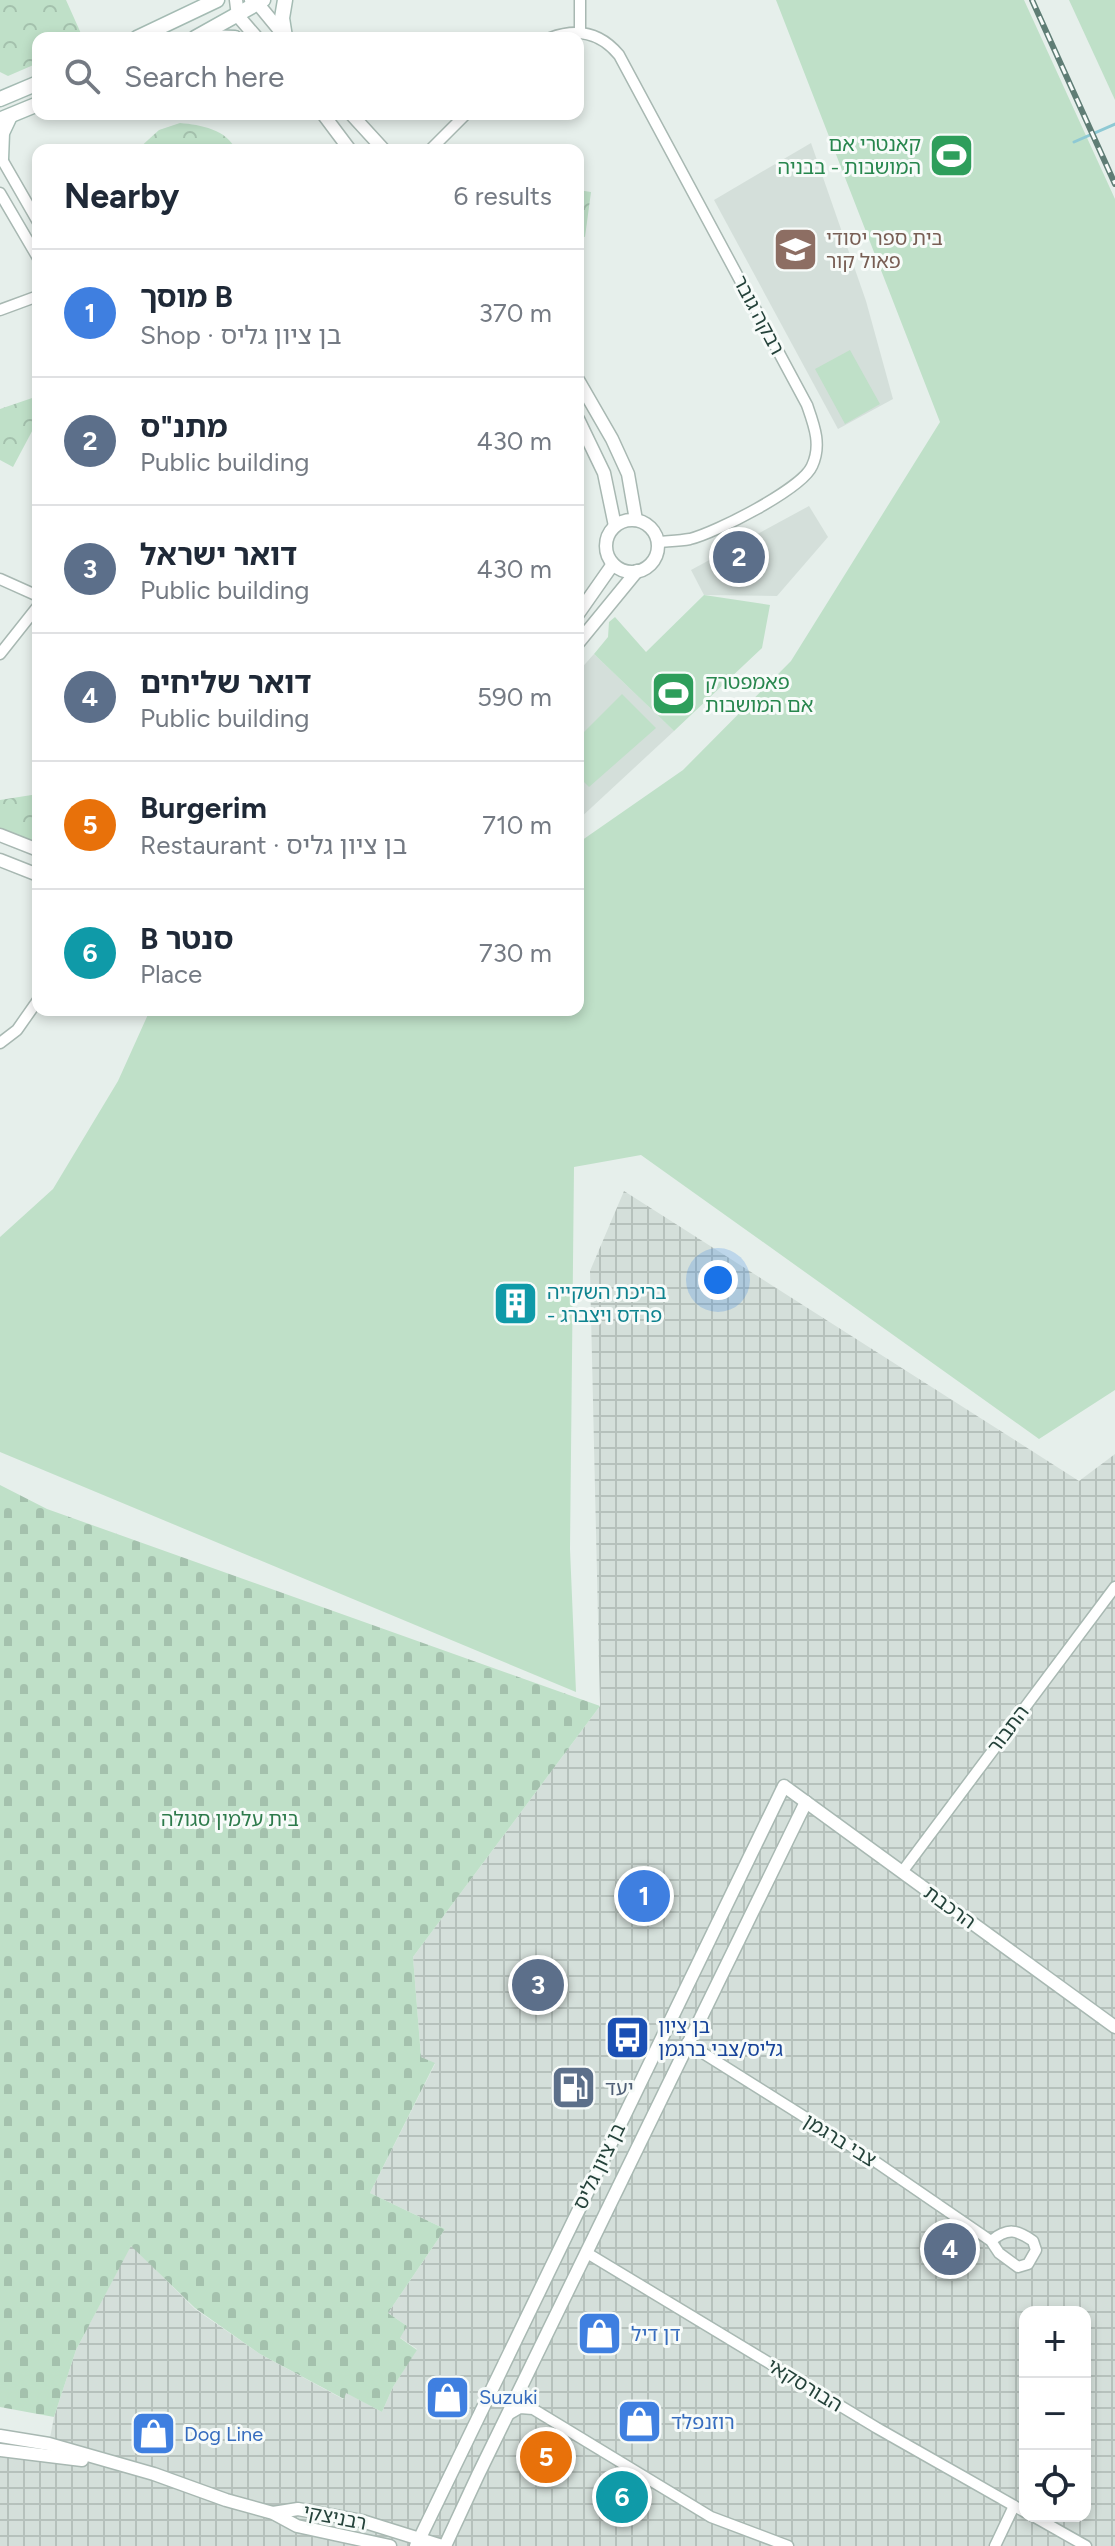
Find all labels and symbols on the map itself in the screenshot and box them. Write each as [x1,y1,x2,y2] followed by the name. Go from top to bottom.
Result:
[928,131,976,179] sports icon: קאנטרי אם המושבות - בבניה
[778,132,921,179] place label: קאנטרי אם המושבות - בבניה
[771,226,819,274] school or university icon: בית ספר יסודי פאול קור
[826,226,943,273] place label: בית ספר יסודי פאול קור
[728,271,790,359] street label: רבקה גובר
[713,527,765,587] pin: 2
[650,669,698,717] sports icon: פאמפטרק אם המושבות
[705,670,813,717] place label: פאמפטרק אם המושבות
[698,1260,738,1300] your location
[492,1280,540,1328] building icon: בריכת השקייה - פרדס ויצברג
[547,1280,667,1327] place label: בריכת השקייה - פרדס ויצברג
[982,1700,1034,1758] street label: התבור
[161,1807,299,1831] park label: בית עלמין סגולה
[618,1866,670,1926] pin: 1
[919,1880,981,1934] street label: הרכבת
[512,1955,564,2015] pin: 3
[603,2014,651,2062] bus stop icon: בן ציון גליס/צבי ברגמן
[658,2014,784,2061] place label: בן ציון גליס/צבי ברגמן
[550,2064,598,2112] fuel station icon: יעד
[605,2076,634,2100] place label: יעד
[799,2108,881,2172] street label: צבי ברגמן
[568,2119,630,2213] street label: בן ציון גליס
[924,2219,976,2279] pin: 4
[576,2310,624,2358] shop icon: דן דיל
[631,2322,681,2346] place label: דן דיל
[763,2353,847,2417] street label: הבורסקאי
[424,2373,472,2421] shop icon: Suzuki
[479,2385,538,2409] place label: Suzuki
[616,2398,664,2446] shop icon: רוזנפלד
[129,2410,177,2458] shop icon: Dog Line
[671,2410,735,2434] place label: רוזנפלד
[184,2422,263,2446] place label: Dog Line
[520,2427,572,2487] pin: 5
[596,2467,648,2527] pin: 6
[301,2499,369,2535] street label: רבניצקי

